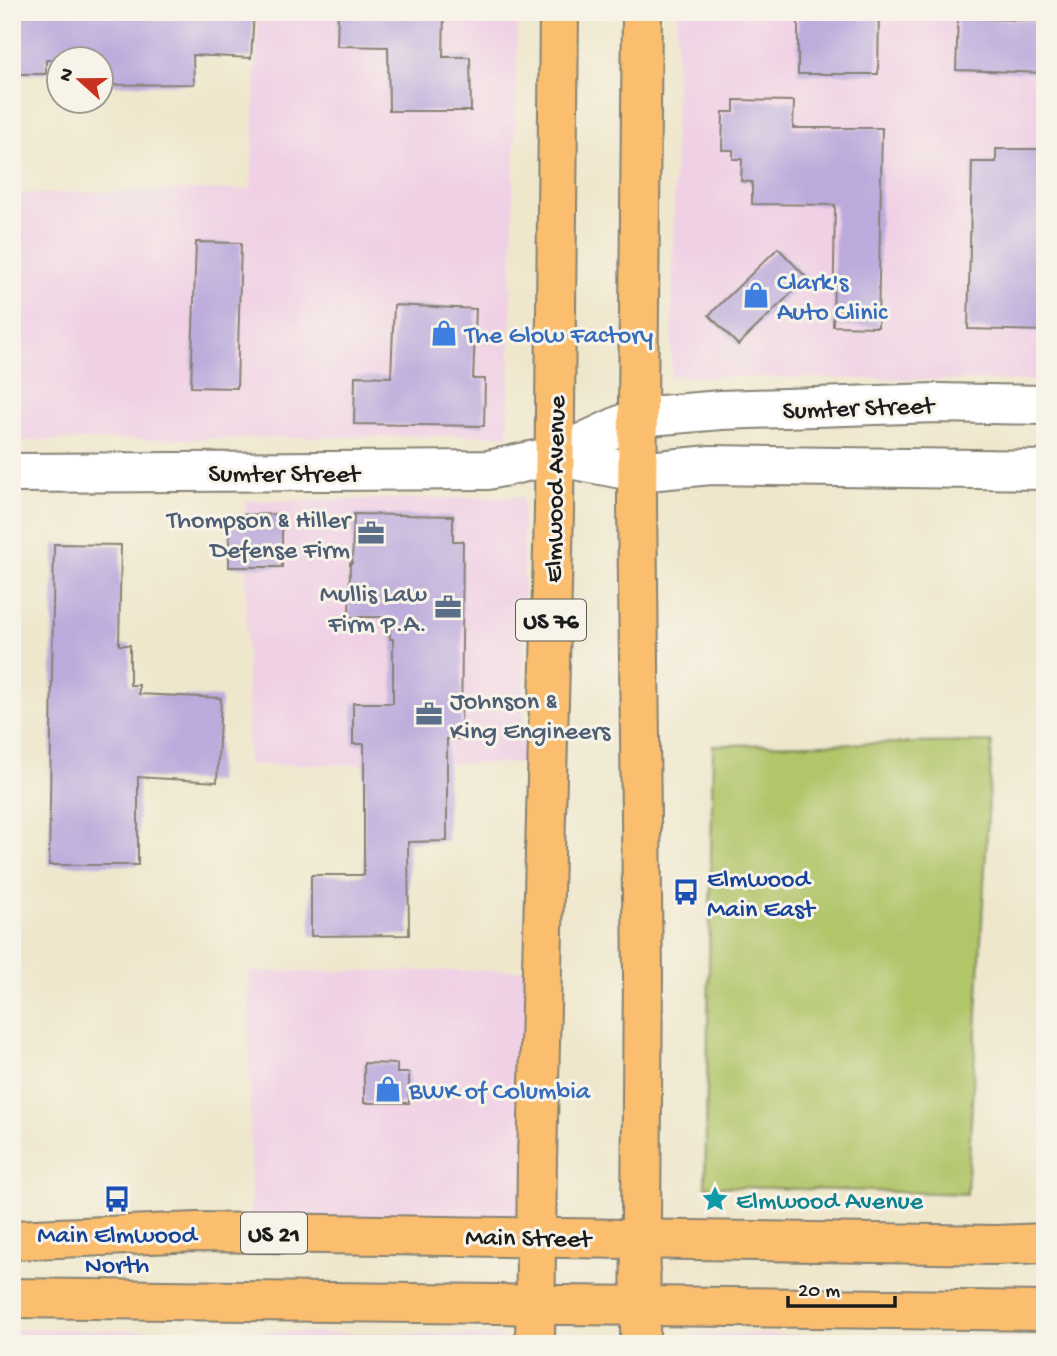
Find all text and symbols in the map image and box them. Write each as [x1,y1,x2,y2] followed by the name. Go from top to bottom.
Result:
[46,46,116,116] north arrow
[54,65,80,85] text: N
[777,269,888,330] place label: Clark's Auto Clinic
[741,280,771,310] shop icon: Clark's Auto Clinic
[429,318,459,348] shop icon: The Glow Factory
[463,322,653,353] place label: The Glow Factory
[782,392,937,429] street label: Sumter Street
[540,395,575,583] street label: Elmwood Avenue
[208,461,362,492] street label: Sumter Street
[165,507,353,568] place label: Thompson & Hiller Defense Firm
[356,518,386,548] office icon: Thompson & Hiller Defense Firm
[320,581,427,642] place label: Mullis Law Firm P.A.
[433,592,463,622] office icon: Mullis Law Firm P.A.
[516,600,586,640] road number: US 76
[450,688,612,749] place label: Johnson & King Engineers
[414,699,444,729] office icon: Johnson & King Engineers
[707,866,817,927] place label: Elmwood Main East
[671,877,701,907] bus stop icon: Elmwood Main East
[373,1074,403,1104] shop icon: BWK of Columbia
[408,1078,592,1109] place label: BWK of Columbia
[102,1184,132,1214] bus stop icon: Main Elmwood North
[700,1184,730,1214] place icon: Elmwood Avenue
[736,1188,924,1219] place label: Elmwood Avenue
[241,1212,307,1254] road number: US 21
[37,1222,198,1283] place label: Main Elmwood North
[465,1224,594,1257] street label: Main Street
[788,1265,894,1309] scale bar
[798,1280,840,1305] text: 20 m

